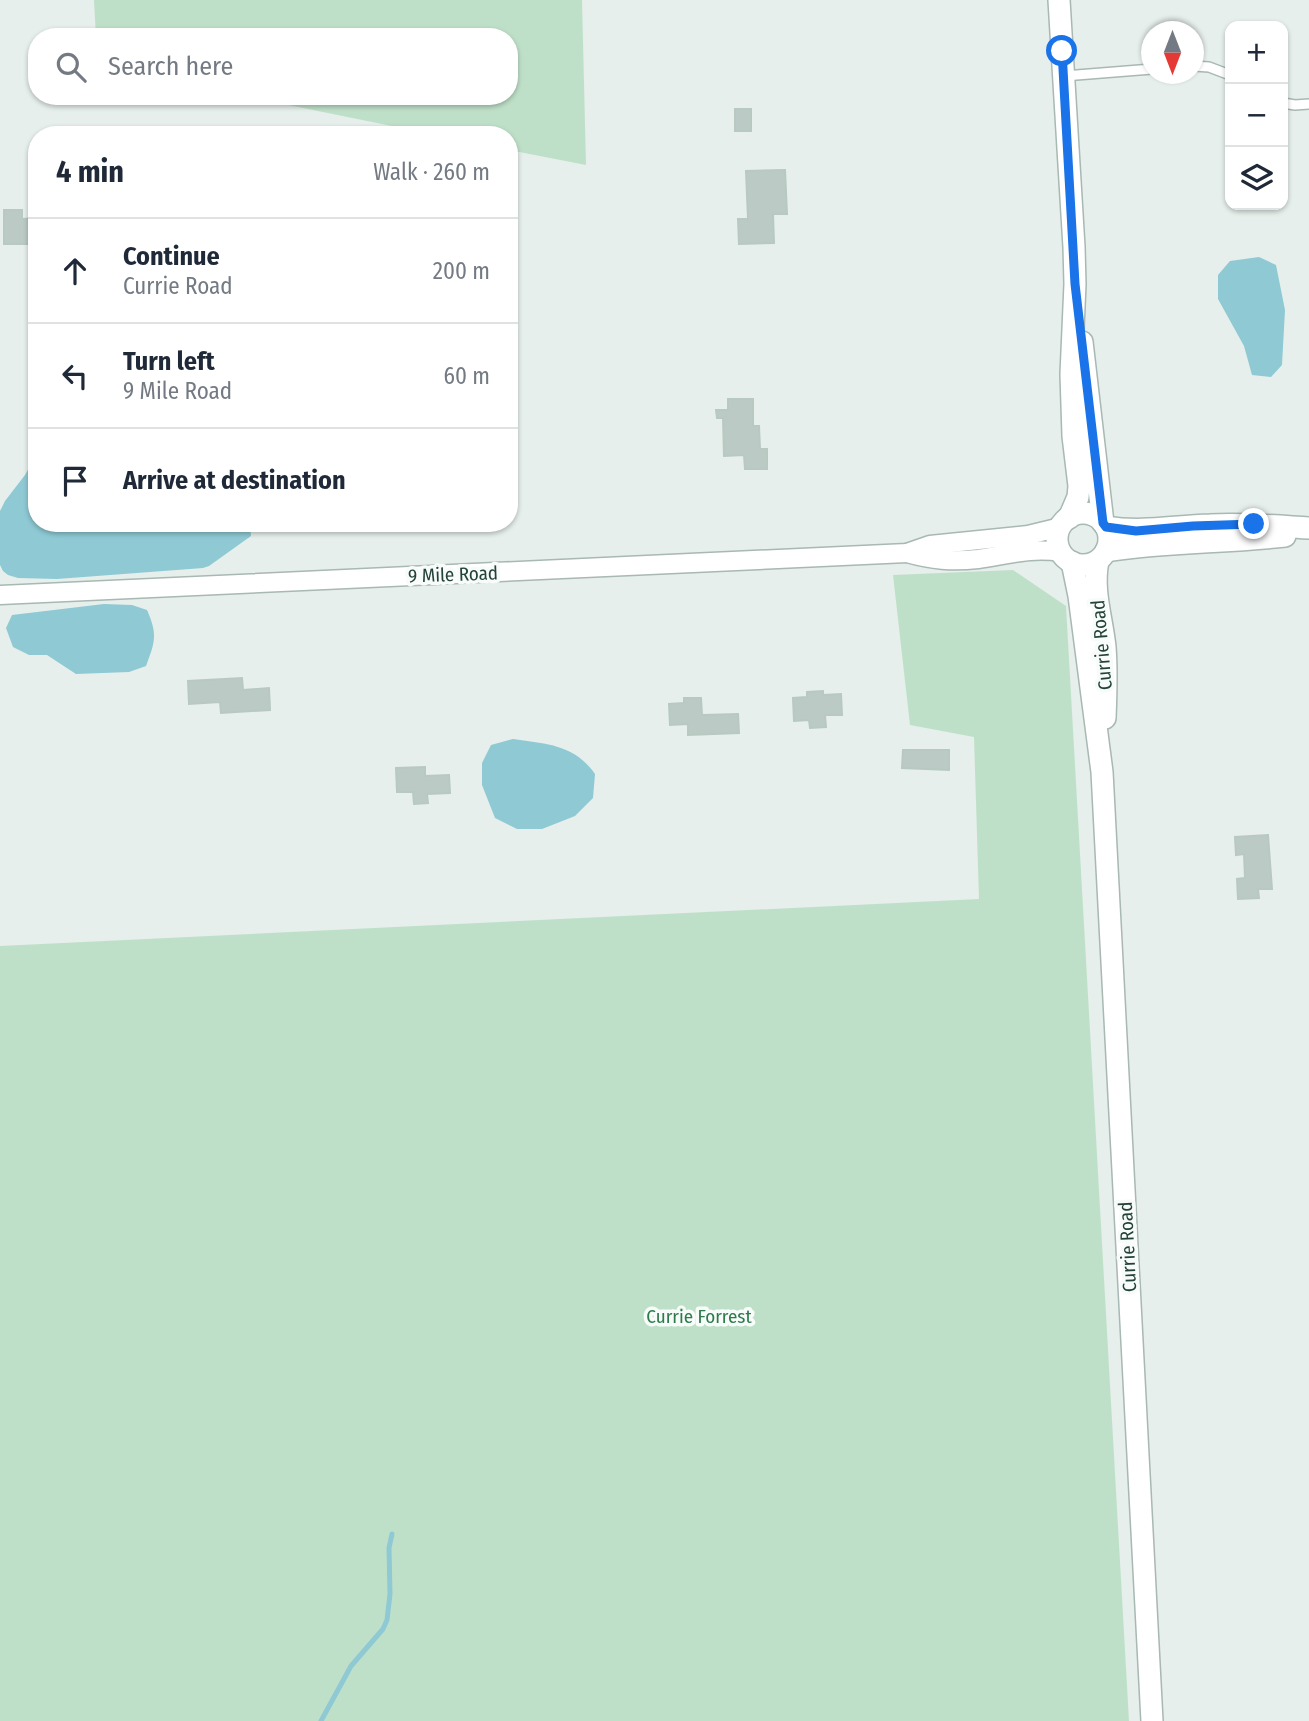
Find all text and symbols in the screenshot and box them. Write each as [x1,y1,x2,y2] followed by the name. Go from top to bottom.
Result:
[1141,21,1204,84] north arrow
[1225,21,1288,210] map controls
[1225,21,1288,84] button: +
[28,28,518,105] search box
[1046,35,1077,66] route start
[52,48,90,86] icon: search
[108,51,233,82] text: Search here
[1225,84,1288,147] button: −
[1225,147,1288,210] button: layers
[56,154,124,190] text: 4 min
[373,158,490,186] text: Walk · 260 m
[123,241,220,272] text: Continue
[56,252,94,290] icon: ahead
[433,257,490,285] text: 200 m
[123,272,233,300] text: Currie Road
[123,346,215,377] text: Turn left
[56,357,94,395] icon: left
[444,362,490,390] text: 60 m
[123,377,232,405] text: 9 Mile Road
[56,462,94,500] icon: arrive
[123,465,346,496] text: Arrive at destination
[1238,508,1269,539] route end
[408,561,498,588] street label: 9 Mile Road
[1086,599,1117,691] street label: Currie Road
[1114,1201,1141,1293] street label: Currie Road
[646,1305,752,1328] park label: Currie Forrest

